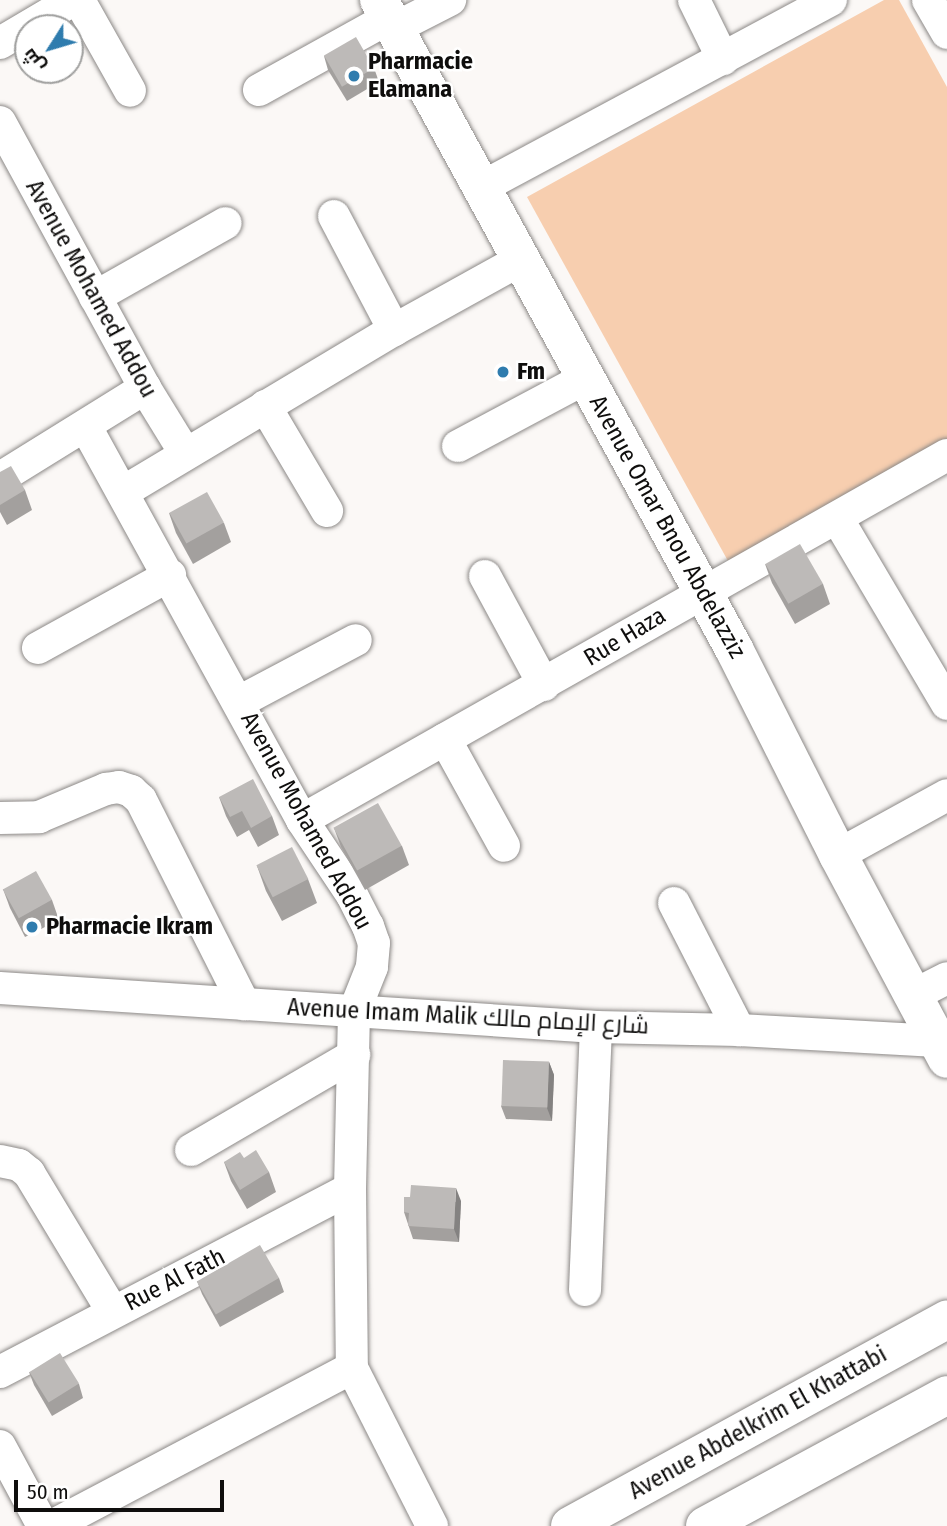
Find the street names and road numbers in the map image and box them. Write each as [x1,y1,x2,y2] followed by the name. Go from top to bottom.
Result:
[19,175,163,403] street label: Avenue Mohamed Addou
[583,390,751,664] street label: Avenue Omar Bnou Abdelazziz
[579,601,671,673] street label: Rue Haza
[234,707,378,935] street label: Avenue Mohamed Addou
[286,993,650,1041] street label: Avenue Imam Malik شارع الإمام مالك
[120,1242,230,1318] street label: Rue Al Fath
[624,1340,892,1506] street label: Avenue Abdelkrim El Khattabi

